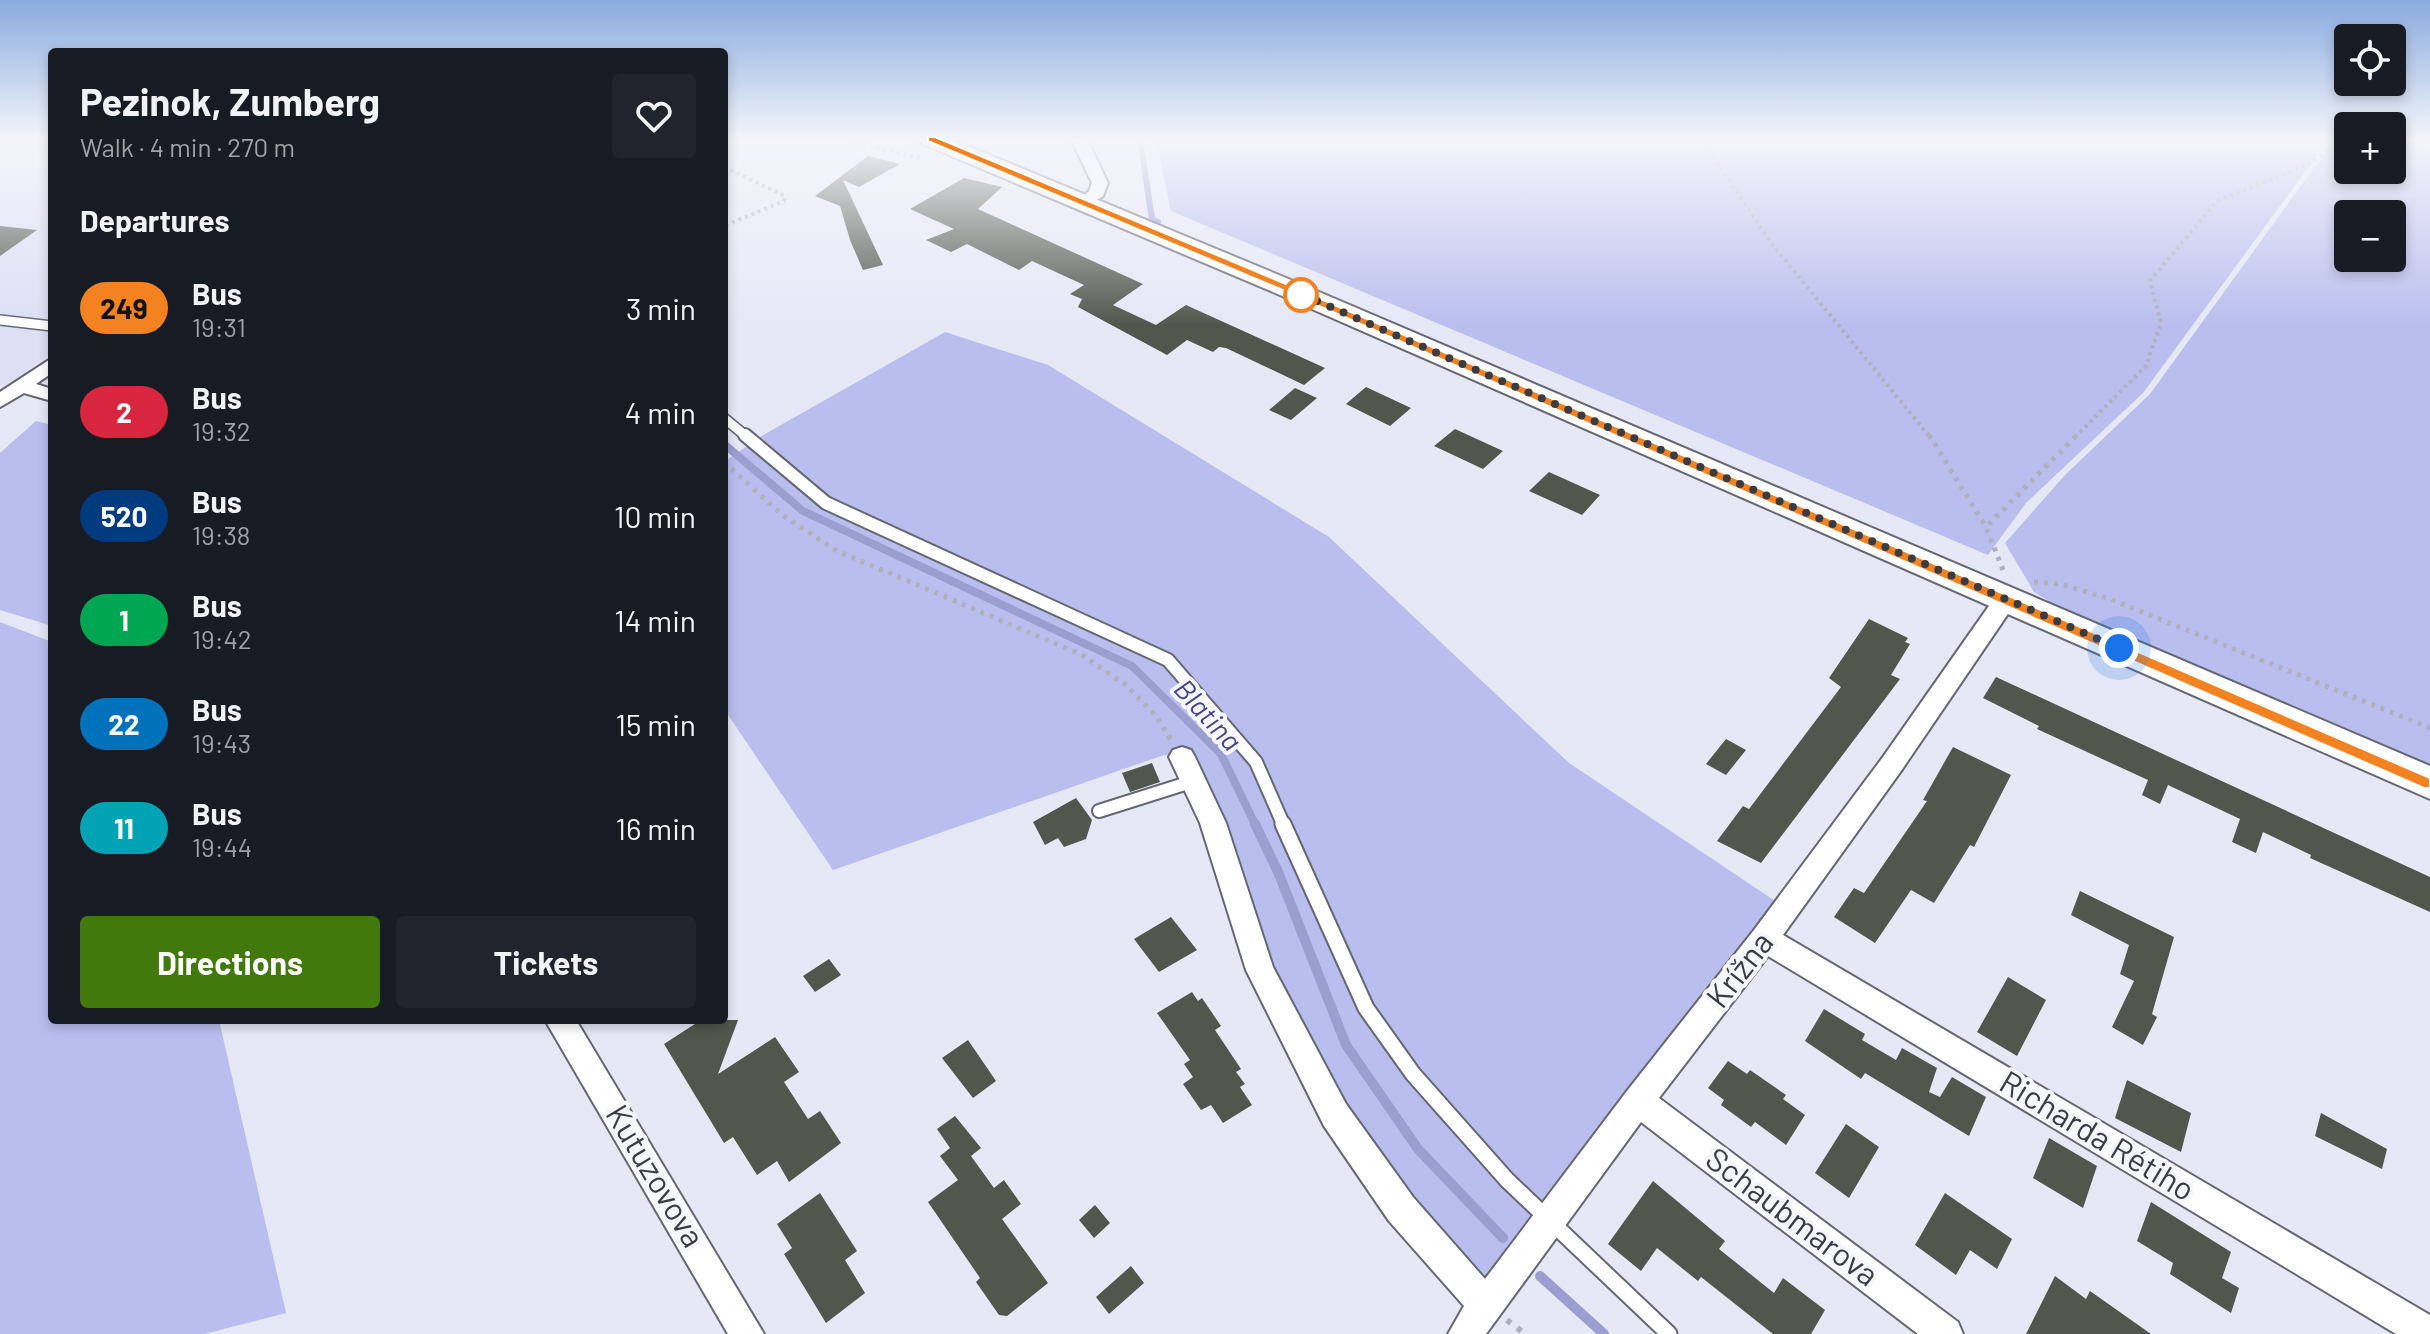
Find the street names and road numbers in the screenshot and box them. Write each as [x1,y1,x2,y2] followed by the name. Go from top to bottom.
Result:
[1697,923,1780,1014] street label: Krížna
[1994,1061,2202,1207] street label: Richarda Rétiho
[599,1097,714,1253] street label: Kutuzovova
[1700,1138,1887,1293] street label: Schaubmarova

